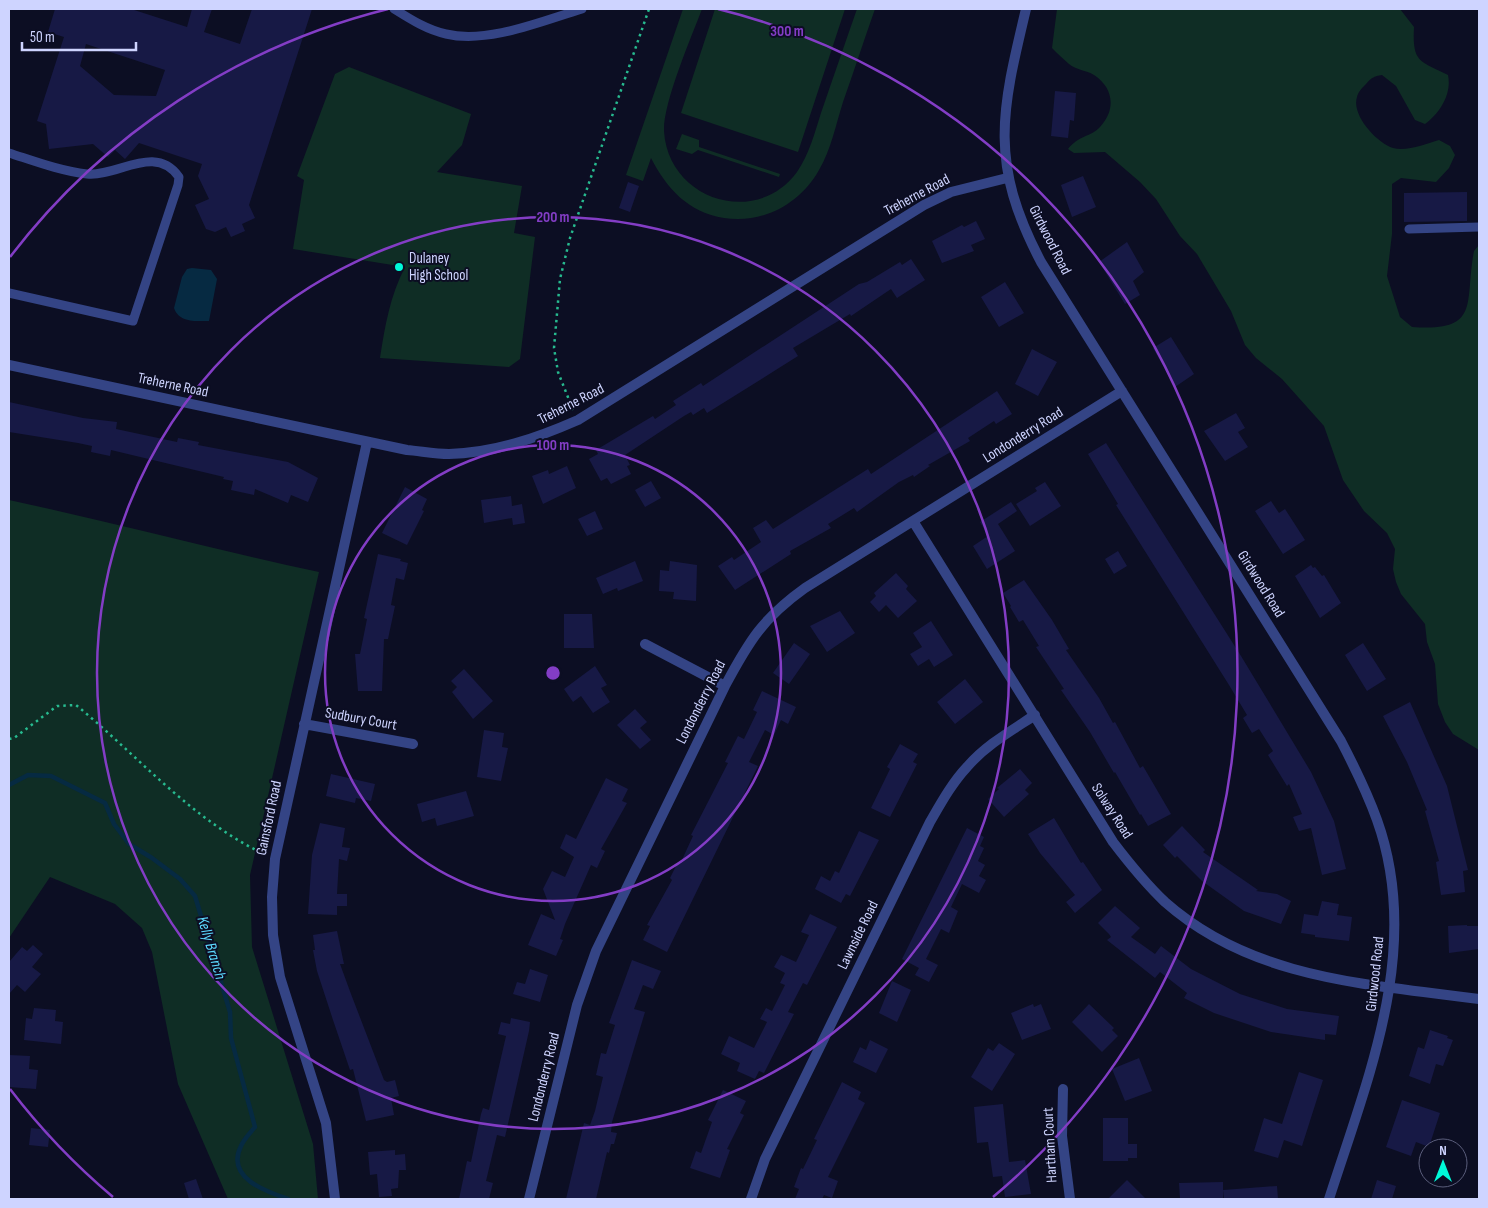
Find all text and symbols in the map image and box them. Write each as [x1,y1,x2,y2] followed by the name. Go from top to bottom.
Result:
[22,20,136,52] scale bar
[770,22,804,41] text: 300 m
[30,28,55,47] text: 50 m
[881,170,953,220] street label: Treherne Road
[1024,202,1076,278] street label: Girdwood Road
[536,208,570,227] text: 200 m
[409,249,468,285] place label: Dulaney High School
[393,261,405,273] marker: Dulaney High School
[136,368,210,402] street label: Treherne Road
[535,379,607,429] street label: Treherne Road
[979,403,1067,467] street label: Londonderry Road
[537,436,569,455] text: 100 m
[1233,547,1289,621] street label: Girdwood Road
[672,657,730,747] street label: Londonderry Road
[544,664,562,682] centre of rings
[324,703,399,735] street label: Sudbury Court
[252,779,286,857] street label: Gainsford Road
[1087,780,1137,842] street label: Solway Road
[833,898,883,972] street label: Lawnside Road
[192,914,230,982] water label: Kelly Branch
[1362,936,1388,1012] street label: Girdwood Road
[524,1030,564,1124] street label: Londonderry Road
[1039,1106,1061,1183] street label: Hartham Court
[1418,1138,1468,1188] north arrow
[1439,1142,1447,1159] text: N

